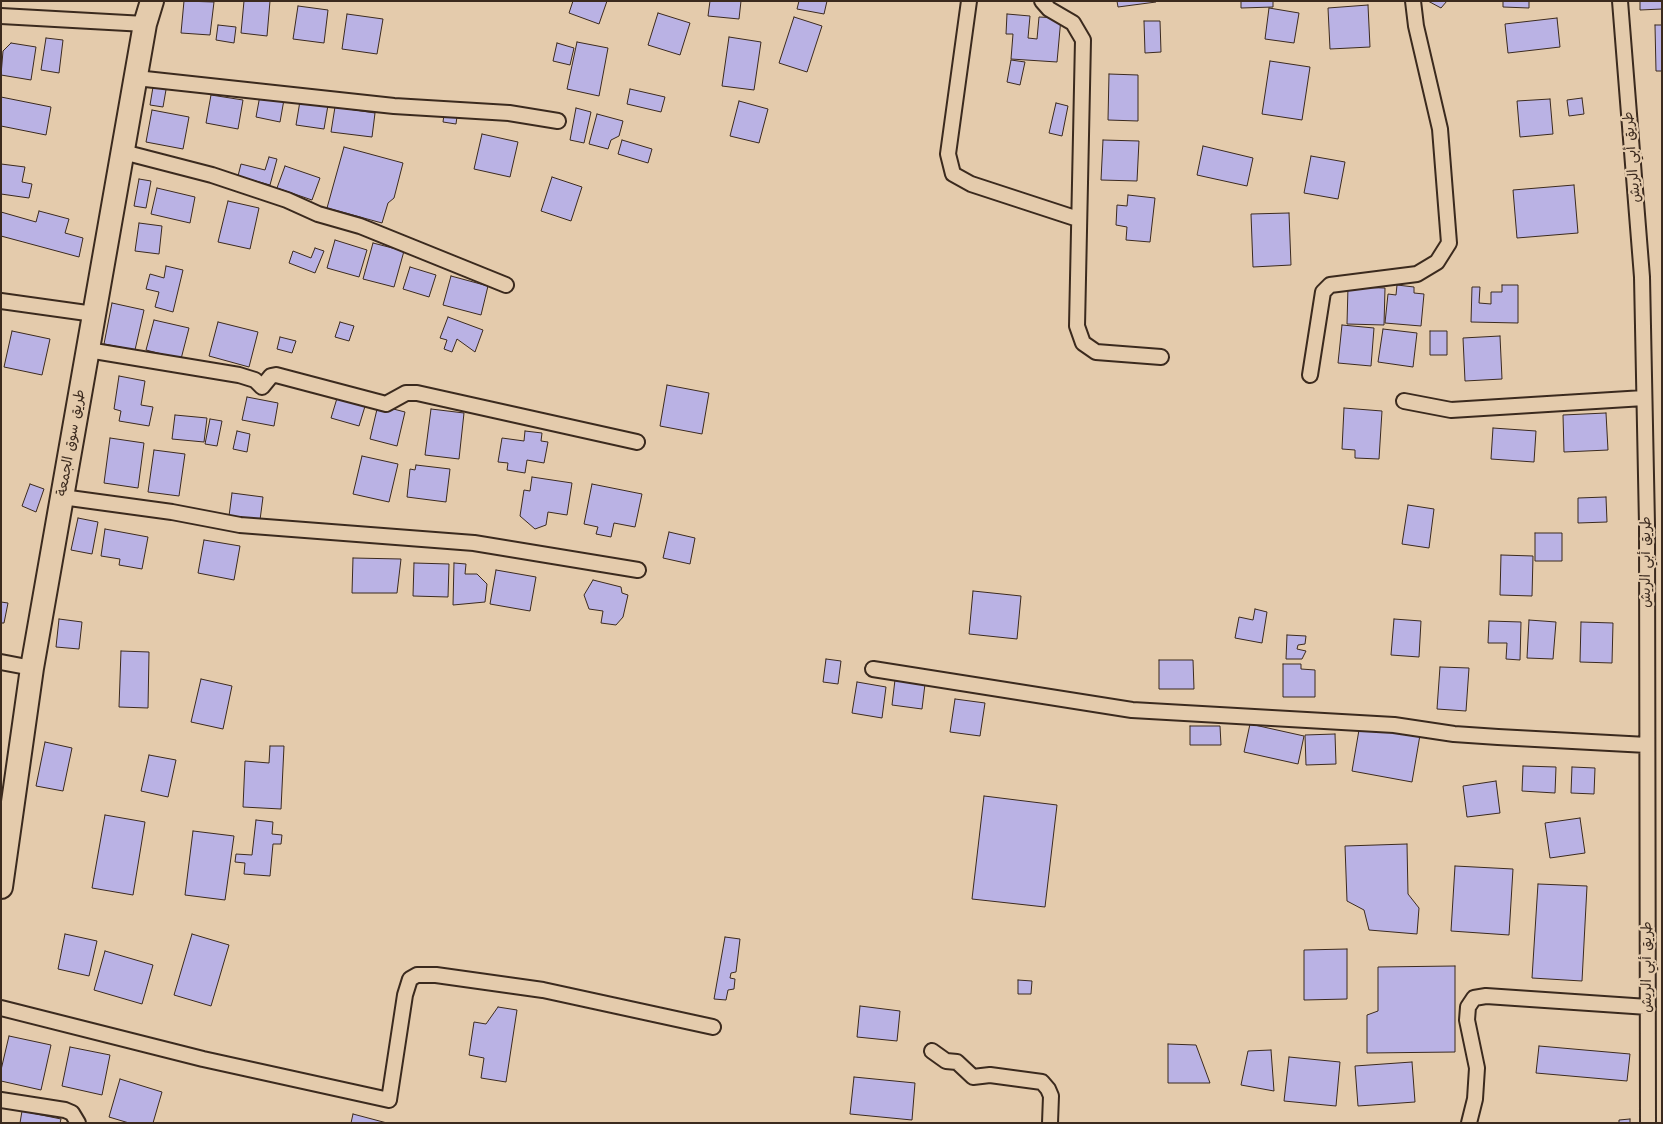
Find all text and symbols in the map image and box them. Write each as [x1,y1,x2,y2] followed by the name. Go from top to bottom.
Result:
[1621,111,1645,203] street label: طريق أبي الريش
[54,388,90,498] street label: طريق سوق الجمعة
[1639,516,1655,608] street label: طريق أبي الريش
[1640,921,1656,1013] street label: طريق أبي الريش

